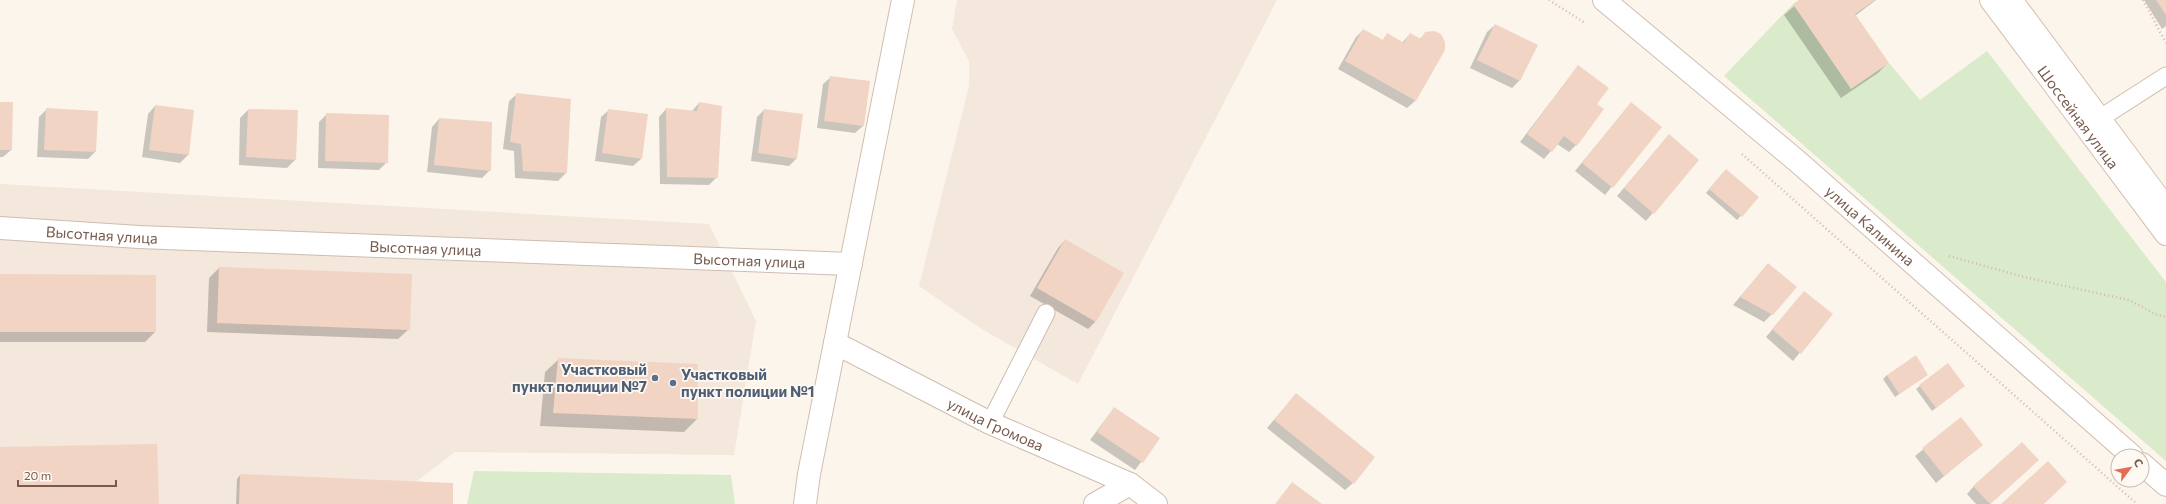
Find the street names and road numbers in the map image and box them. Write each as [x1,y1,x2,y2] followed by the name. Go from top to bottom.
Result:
[2034,62,2123,172] street label: Шоссейная улица
[1822,182,1918,269] street label: улица Калинина
[45,222,158,247] street label: Высотная улица
[369,237,482,259] street label: Высотная улица
[693,249,806,271] street label: Высотная улица
[945,394,1046,454] street label: улица Громова

